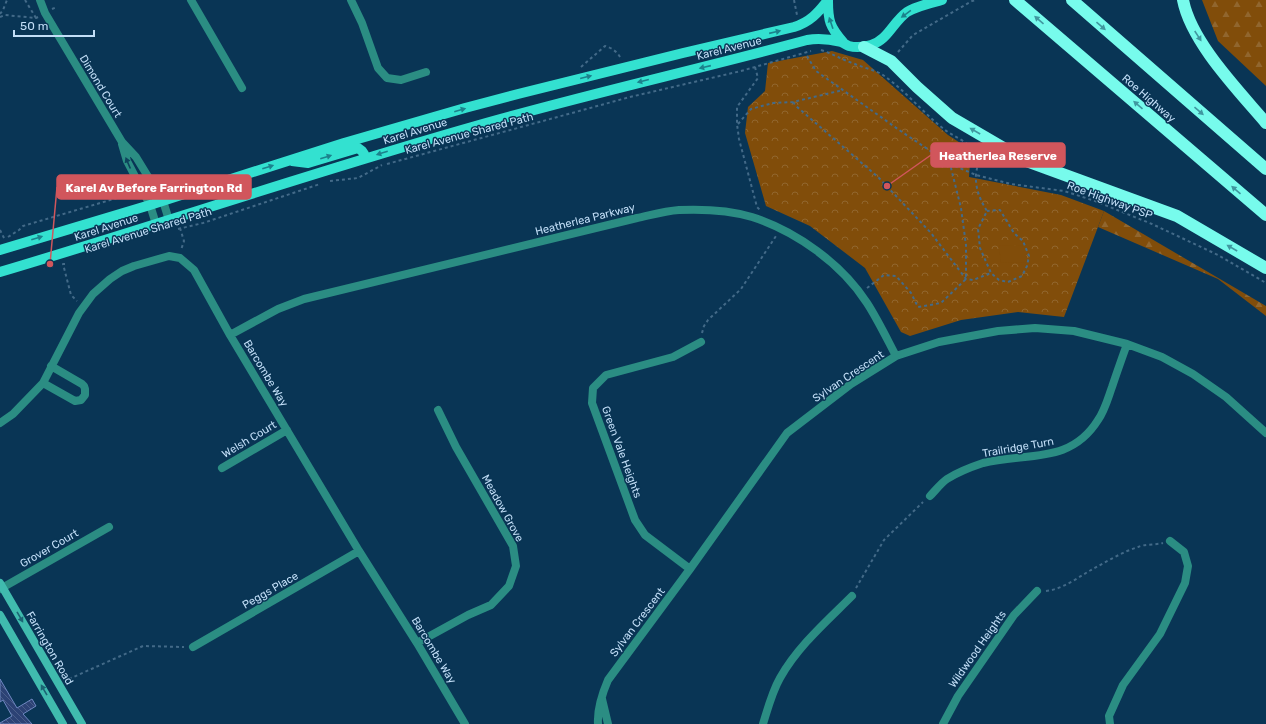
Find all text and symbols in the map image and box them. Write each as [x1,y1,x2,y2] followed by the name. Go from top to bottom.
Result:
[901,10,911,18] one-way arrow
[14,12,94,38] scale bar
[1034,16,1044,25] one-way arrow
[827,17,833,29] one-way arrow
[20,19,48,33] text: 50 m
[1096,21,1106,30] one-way arrow
[769,28,781,34] one-way arrow
[1194,30,1201,41] one-way arrow
[695,34,763,63] street label: Karel Avenue
[77,52,125,121] street label: Dimond Court
[698,64,711,70] one-way arrow
[1119,72,1178,125] street label: Roe Highway
[580,73,592,79] one-way arrow
[636,79,649,85] one-way arrow
[1132,101,1143,110] one-way arrow
[1194,106,1205,115] one-way arrow
[454,107,466,113] one-way arrow
[404,110,535,157] street label: Karel Avenue Shared Path
[381,116,449,147] street label: Karel Avenue
[969,127,981,134] one-way arrow
[931,143,1065,167] callout: Heatherlea Reserve
[939,149,1057,163] text: Heatherlea Reserve
[376,150,388,156] one-way arrow
[320,154,332,160] one-way arrow
[125,156,131,168] one-way arrow
[263,164,275,170] one-way arrow
[57,175,251,199] callout: Karel Av Before Farrington Rd
[1065,179,1154,222] street label: Roe Highway PSP
[66,181,242,195] text: Karel Av Before Farrington Rd
[1231,185,1242,194] one-way arrow
[534,201,636,238] street label: Heatherlea Parkway
[83,205,213,256] street label: Karel Avenue Shared Path
[73,211,140,244] street label: Karel Avenue
[32,235,44,241] one-way arrow
[1226,245,1238,252] one-way arrow
[241,338,291,409] street label: Barcombe Way
[810,347,887,405] street label: Sylvan Crescent
[599,404,644,500] street label: Green Vale Heights
[220,418,279,461] street label: Welsh Court
[981,435,1055,460] street label: Trailridge Turn
[479,472,526,544] street label: Meadow Grove
[18,526,81,570] street label: Grover Court
[240,569,301,612] street label: Peggs Place
[607,585,668,659] street label: Sylvan Crescent
[946,608,1009,690] street label: Wildwood Heights
[23,609,76,687] street label: Farrington Road
[16,611,23,623] one-way arrow
[409,615,459,686] street label: Barcombe Way
[40,684,47,696] one-way arrow

